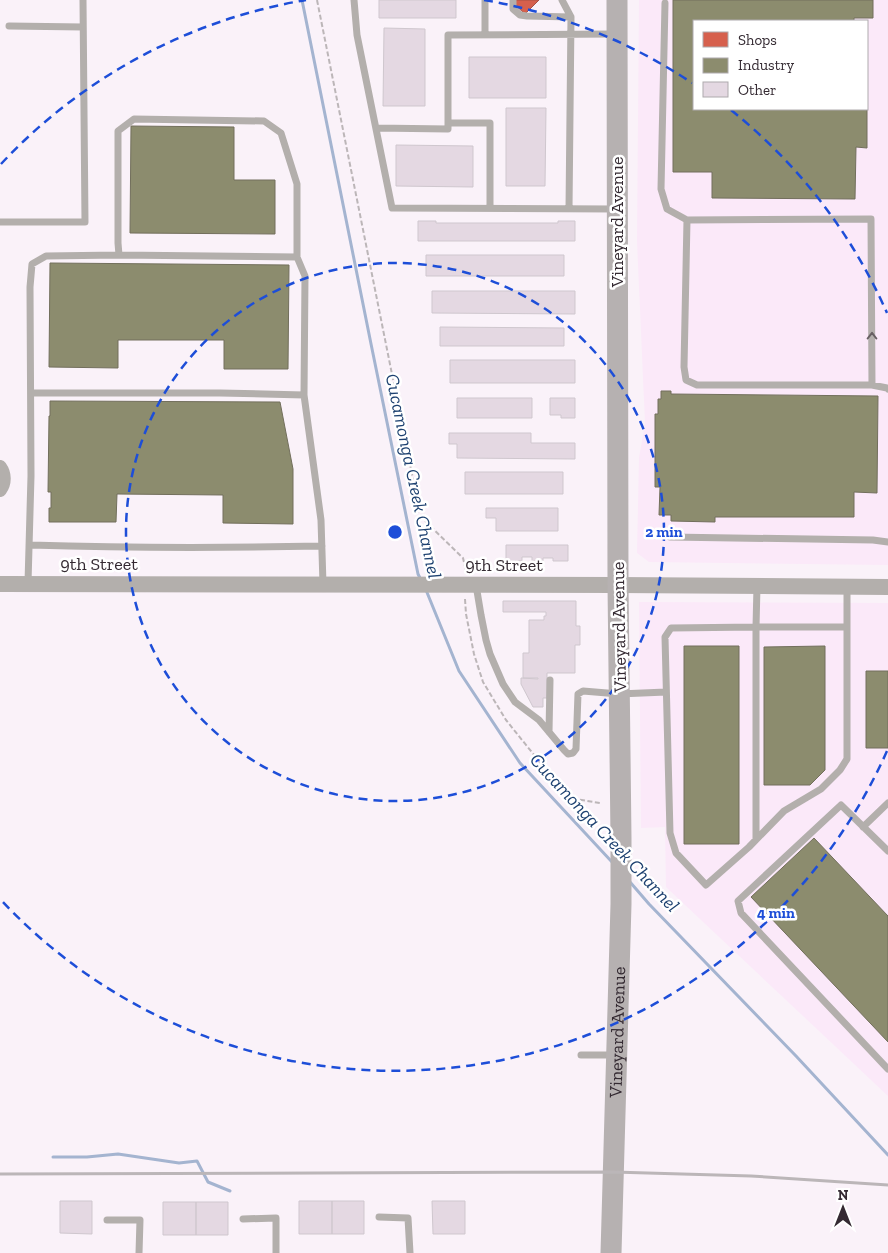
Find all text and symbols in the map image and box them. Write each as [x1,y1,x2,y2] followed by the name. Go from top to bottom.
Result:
[693,20,868,110] legend
[738,31,777,49] text: Shops
[738,56,795,74] text: Industry
[738,81,776,99] text: Other
[606,157,628,288] street label: Vineyard Avenue
[867,332,877,340] one-way arrow
[381,372,446,581] water label: Cucamonga Creek Channel
[386,523,404,541] centre of rings
[645,523,683,541] text: 2 min
[60,553,138,575] street label: 9th Street
[465,554,543,576] street label: 9th Street
[607,561,631,694] street label: Vineyard Avenue
[525,748,684,917] water label: Cucamonga Creek Channel
[757,904,795,922] text: 4 min
[604,966,630,1099] street label: Vineyard Avenue
[818,1183,868,1233] north arrow
[838,1187,849,1204] text: N

